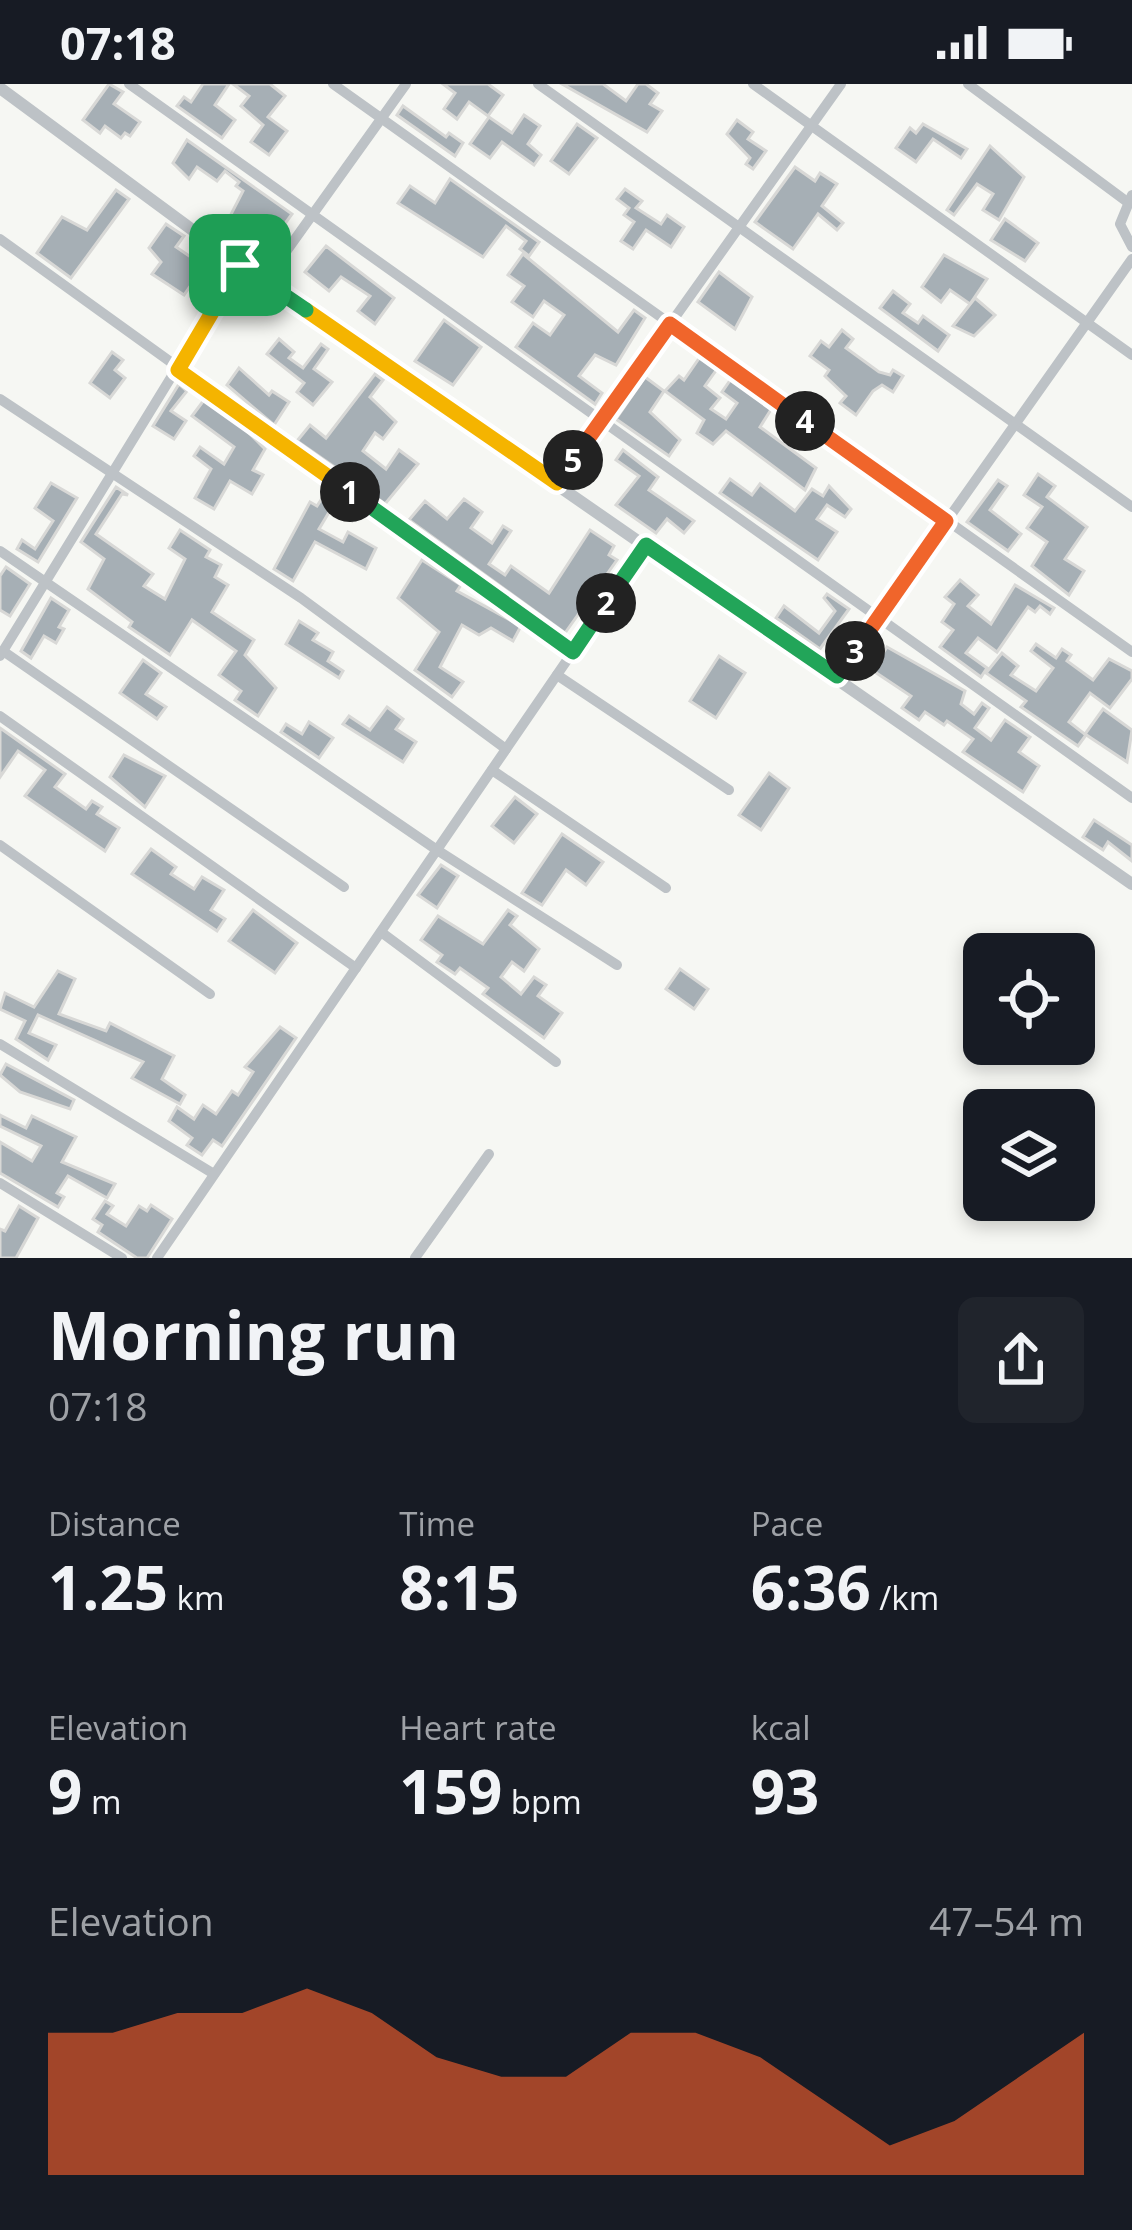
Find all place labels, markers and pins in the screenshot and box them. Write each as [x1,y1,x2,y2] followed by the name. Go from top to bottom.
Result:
[189,214,291,316] pin
[775,391,835,451] pin: 4
[543,430,603,490] pin: 5
[320,462,380,522] pin: 1
[576,573,636,633] pin: 2
[825,621,885,681] pin: 3

